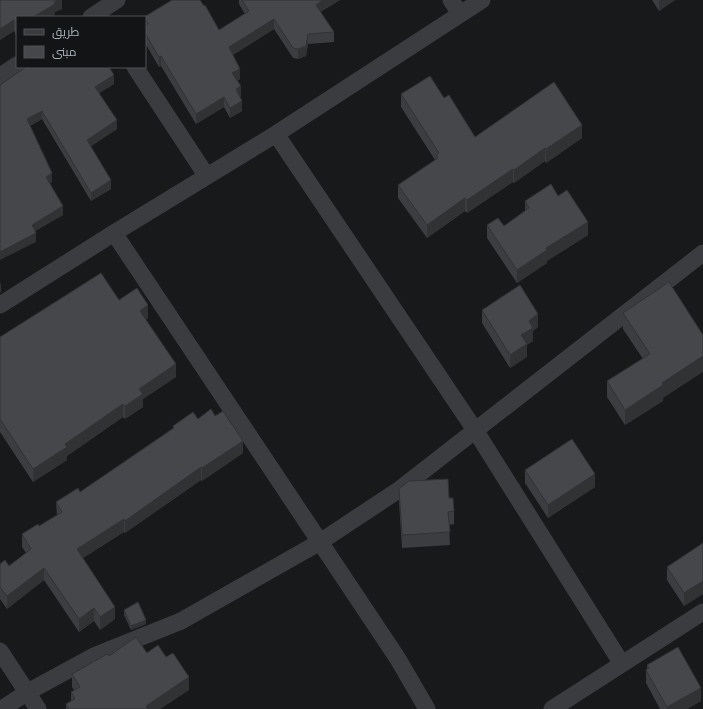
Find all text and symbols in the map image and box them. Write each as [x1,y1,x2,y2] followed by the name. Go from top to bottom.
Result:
[16,16,146,68] legend
[52,25,80,39] text: طريق
[52,45,77,59] text: مبنى

